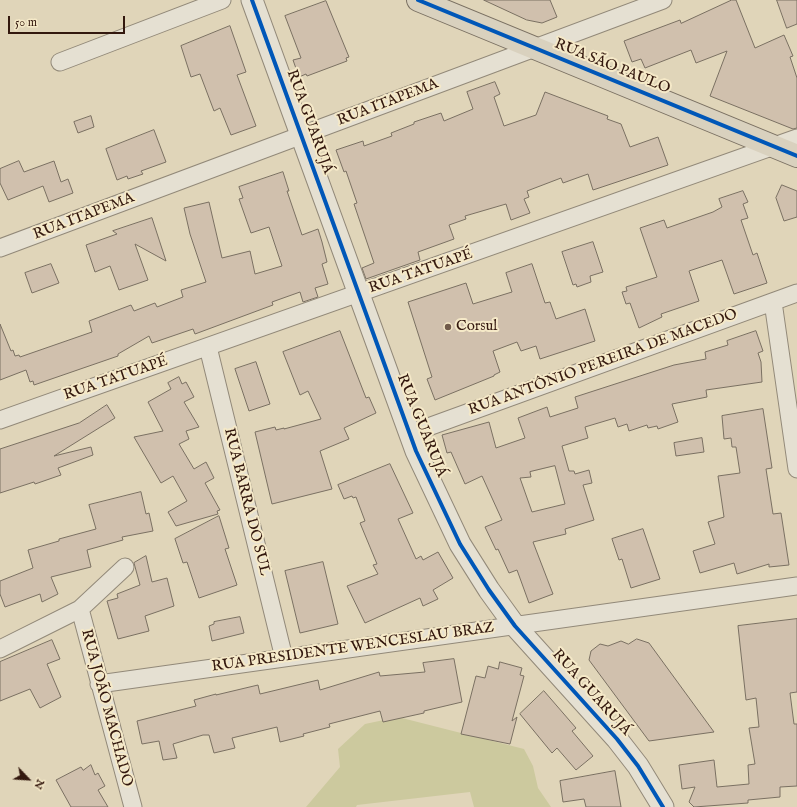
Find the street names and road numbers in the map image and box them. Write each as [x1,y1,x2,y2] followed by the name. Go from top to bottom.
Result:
[551,36,673,98] street label: RUA SÃO PAULO
[282,67,336,177] street label: RUA GUARUJÁ
[335,75,441,131] street label: RUA ITAPEMA
[31,189,137,245] street label: RUA ITAPEMA
[367,246,475,298] street label: RUA TATUAPÉ
[466,306,740,420] street label: RUA ANTÔNIO PEREIRA DE MACEDO
[62,353,170,405] street label: RUA TATUAPÉ
[392,372,450,480] street label: RUA GUARUJÁ
[219,426,273,578] street label: RUA BARRA DO SUL
[211,619,495,677] street label: RUA PRESIDENTE WENCESLAU BRAZ
[76,627,136,789] street label: RUA JOÃO MACHADO
[548,646,634,740] street label: RUA GUARUJÁ

